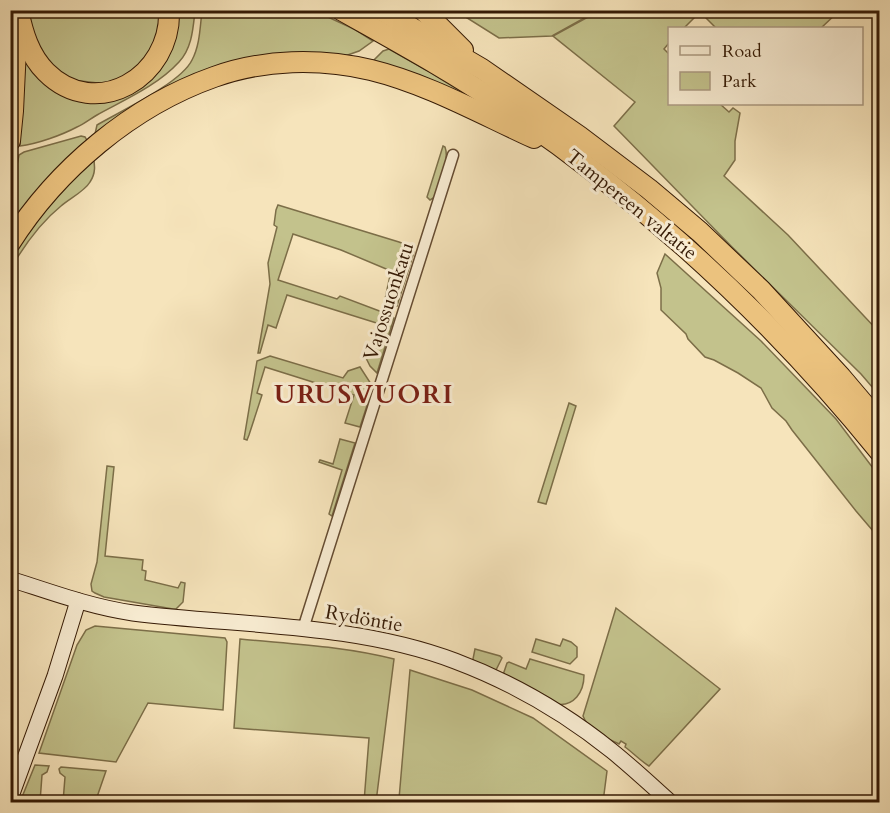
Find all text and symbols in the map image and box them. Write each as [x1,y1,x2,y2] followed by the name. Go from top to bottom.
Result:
[668,27,863,105] legend
[722,39,762,64] text: Road
[722,69,757,94] text: Park
[560,143,703,266] street label: Tampereen valtatie
[357,238,420,364] street label: Vajossuonkatu
[274,377,454,412] district label: URUSVUORI
[323,598,405,639] street label: Rydöntie

